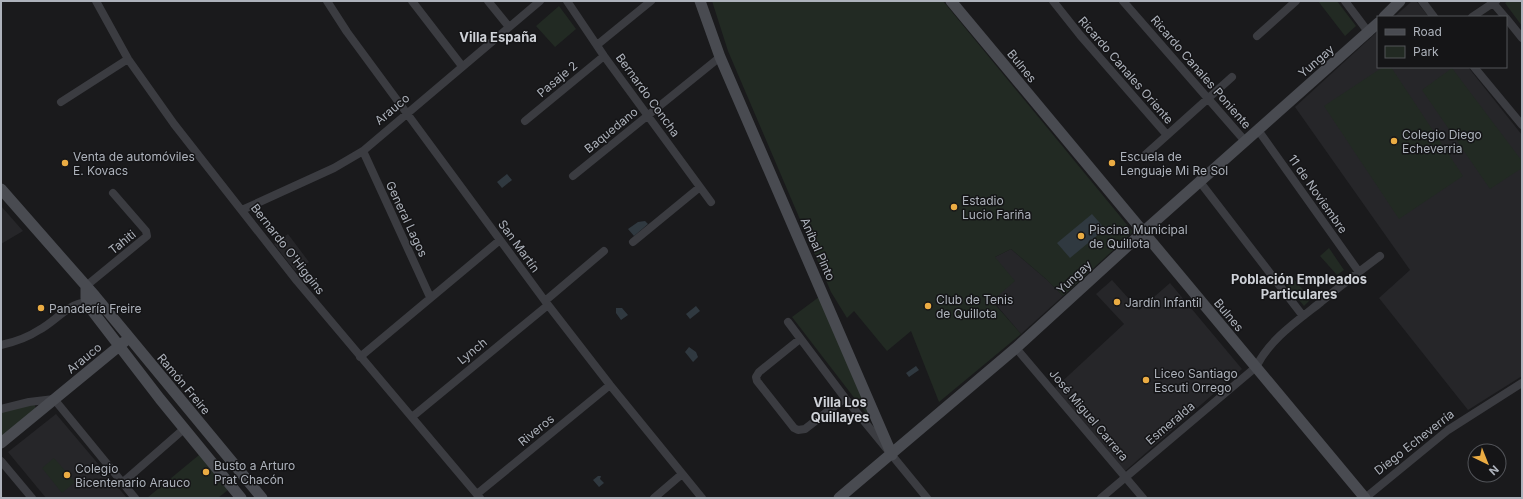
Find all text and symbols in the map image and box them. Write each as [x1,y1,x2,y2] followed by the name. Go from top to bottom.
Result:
[1148,12,1254,132] street label: Ricardo Canales Poniente
[1075,13,1177,127] street label: Ricardo Canales Oriente
[1377,16,1507,68] legend
[1413,24,1442,39] text: Road
[459,29,537,45] district label: Villa España
[1295,41,1337,81] street label: Yungay
[1413,44,1439,59] text: Park
[1004,46,1040,86] street label: Bulnes
[613,50,683,140] street label: Bernardo Concha
[534,58,580,100] street label: Pasaje 2
[372,90,412,128] street label: Arauco
[581,104,641,156] street label: Baquedano
[1402,127,1482,156] place label: Colegio Diego Echeverria
[1389,136,1399,146] marker: Colegio Diego Echeverria
[73,149,195,178] place label: Venta de automóviles E. Kovacs
[1120,149,1228,178] place label: Escuela de Lenguaje Mi Re Sol
[1285,152,1351,236] street label: 11 de Noviembre
[60,158,70,168] marker: Venta de automóviles E. Kovacs
[1107,158,1117,168] marker: Escuela de Lenguaje Mi Re Sol
[383,179,431,259] street label: General Lagos
[962,193,1031,222] place label: Estadio Lucio Fariña
[248,201,328,297] street label: Bernardo O'Higgins
[949,202,959,212] marker: Estadio Lucio Fariña
[797,215,839,283] street label: Aníbal Pinto
[495,217,543,275] street label: San Martín
[1089,222,1188,251] place label: Piscina Municipal de Quillota
[105,227,139,257] street label: Tahiti
[1076,231,1086,241] marker: Piscina Municipal de Quillota
[1053,257,1095,297] street label: Yungay
[1231,271,1367,302] district label: Población Empleados Particulares
[936,292,1013,321] place label: Club de Tenis de Quillota
[1125,295,1202,310] place label: Jardín Infantil
[1211,296,1247,334] street label: Bulnes
[1112,297,1122,307] marker: Jardín Infantil
[49,301,142,316] place label: Panadería Freire
[923,301,933,311] marker: Club de Tenis de Quillota
[36,303,46,313] marker: Panadería Freire
[454,335,490,367] street label: Lynch
[63,339,105,377] street label: Arauco
[154,351,214,417] street label: Ramón Freire
[1046,366,1132,464] street label: José Miguel Carrera
[1154,366,1238,395] place label: Liceo Santiago Escuti Orrego
[1141,375,1151,385] marker: Liceo Santiago Escuti Orrego
[811,394,869,425] district label: Villa Los Quillayes
[1142,398,1198,448] street label: Esmeralda
[1371,406,1457,478] street label: Diego Echeverría
[515,411,557,449] street label: Riveros
[1467,443,1507,483] north arrow
[214,458,295,487] place label: Busto a Arturo Prat Chacón
[75,461,190,490] place label: Colegio Bicentenario Arauco
[1486,462,1502,478] text: N
[201,467,211,477] marker: Busto a Arturo Prat Chacón
[62,470,72,480] marker: Colegio Bicentenario Arauco

